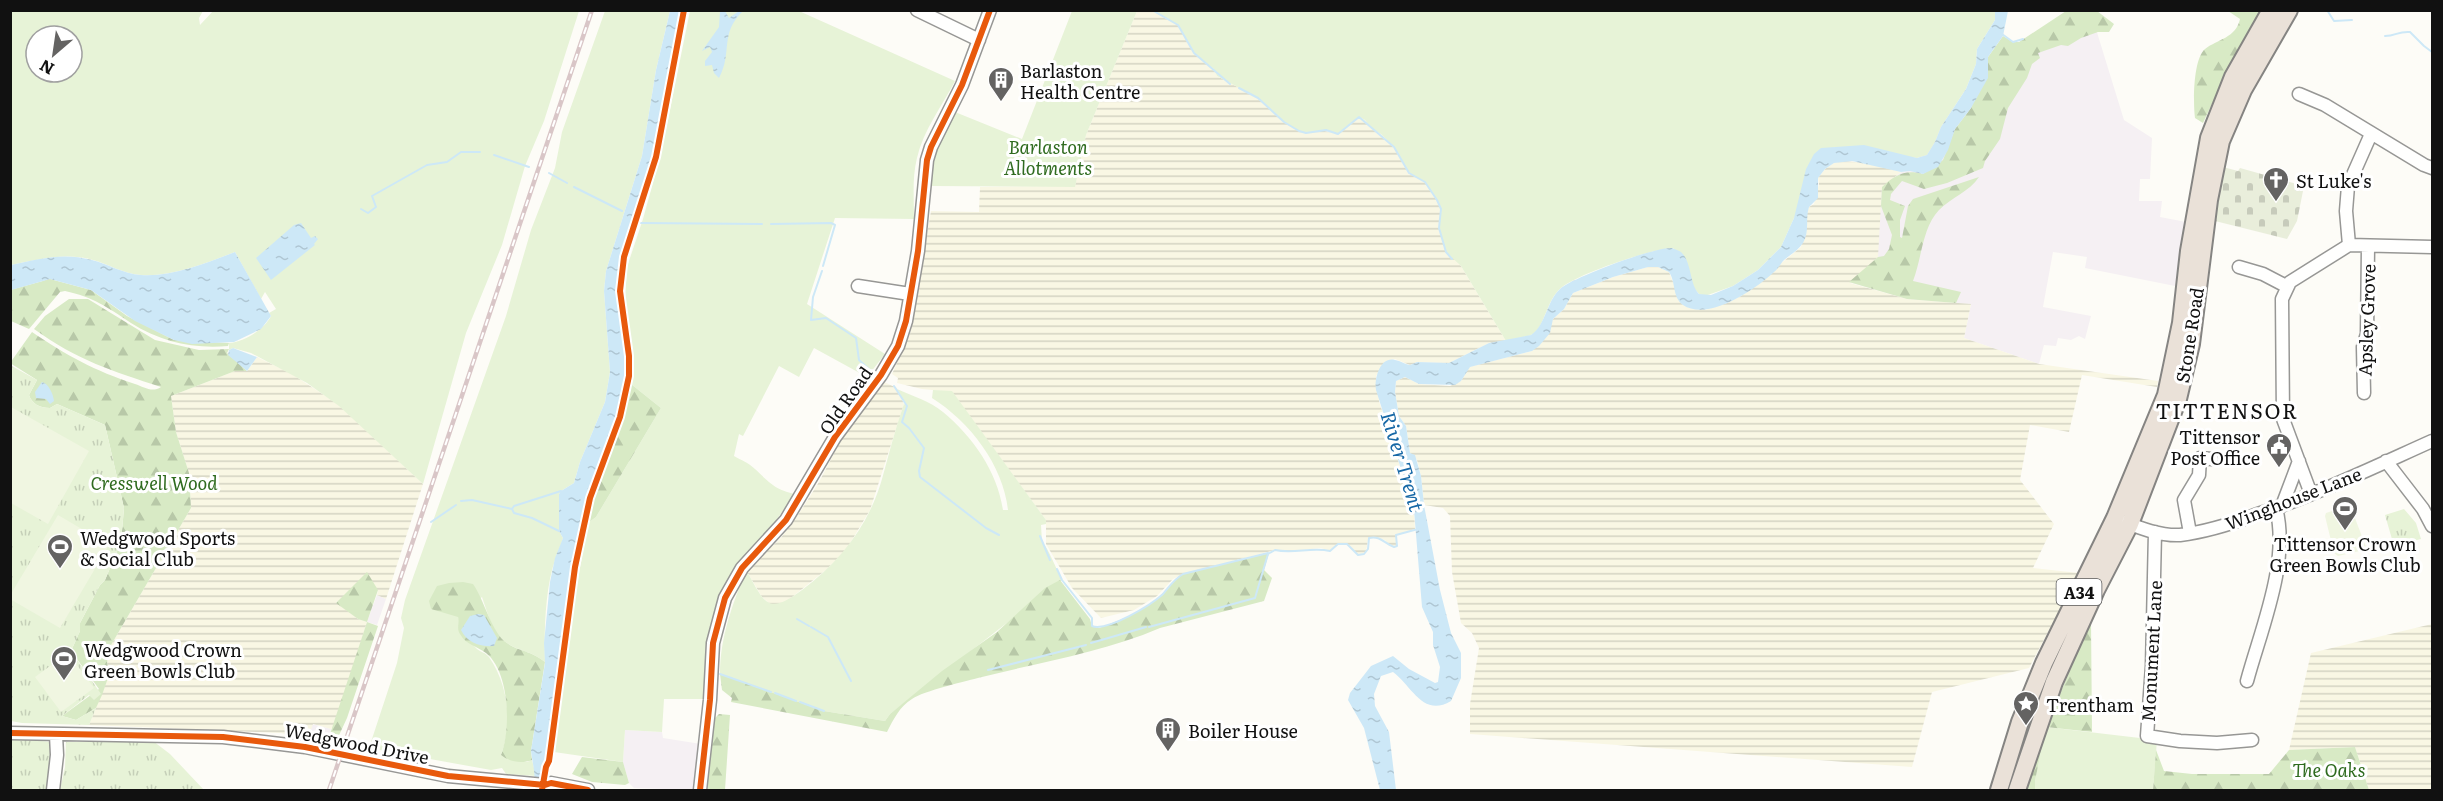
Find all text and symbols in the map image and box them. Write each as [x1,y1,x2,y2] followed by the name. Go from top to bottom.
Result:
[24,24,84,84] north arrow
[35,54,58,82] text: N
[1020,57,1140,105] place label: Barlaston Health Centre
[986,65,1016,103] building icon: Barlaston Health Centre
[1004,133,1092,181] park label: Barlaston Allotments
[2261,165,2291,203] church icon: St Luke's
[2296,167,2371,194] place label: St Luke's
[2351,263,2381,377] street label: Apsley Grove
[2168,285,2210,385] street label: Stone Road
[812,360,878,440] street label: Old Road
[2155,394,2299,425] district label: TITTENSOR
[1375,407,1433,515] water label: River Trent
[2170,423,2260,471] place label: Tittensor Post Office
[2264,431,2294,469] public building icon: Tittensor Post Office
[2221,460,2365,536] street label: Winghouse Lane
[90,469,218,496] park label: Cresswell Wood
[2330,494,2360,532] sports icon: Tittensor Crown Green Bowls Club
[80,524,235,572] place label: Wedgwood Sports & Social Club
[2269,530,2421,578] place label: Tittensor Crown Green Bowls Club
[45,532,75,570] sports icon: Wedgwood Sports & Social Club
[2056,579,2102,605] road number: A34
[2134,579,2168,723] street label: Monument Lane
[84,636,242,684] place label: Wedgwood Crown Green Bowls Club
[49,644,79,682] sports icon: Wedgwood Crown Green Bowls Club
[2011,689,2041,727] place icon: Trentham
[2046,691,2134,718] place label: Trentham
[1153,715,1183,753] building icon: Boiler House
[282,716,432,770] street label: Wedgwood Drive
[1188,717,1298,744] place label: Boiler House
[2293,756,2365,783] park label: The Oaks

